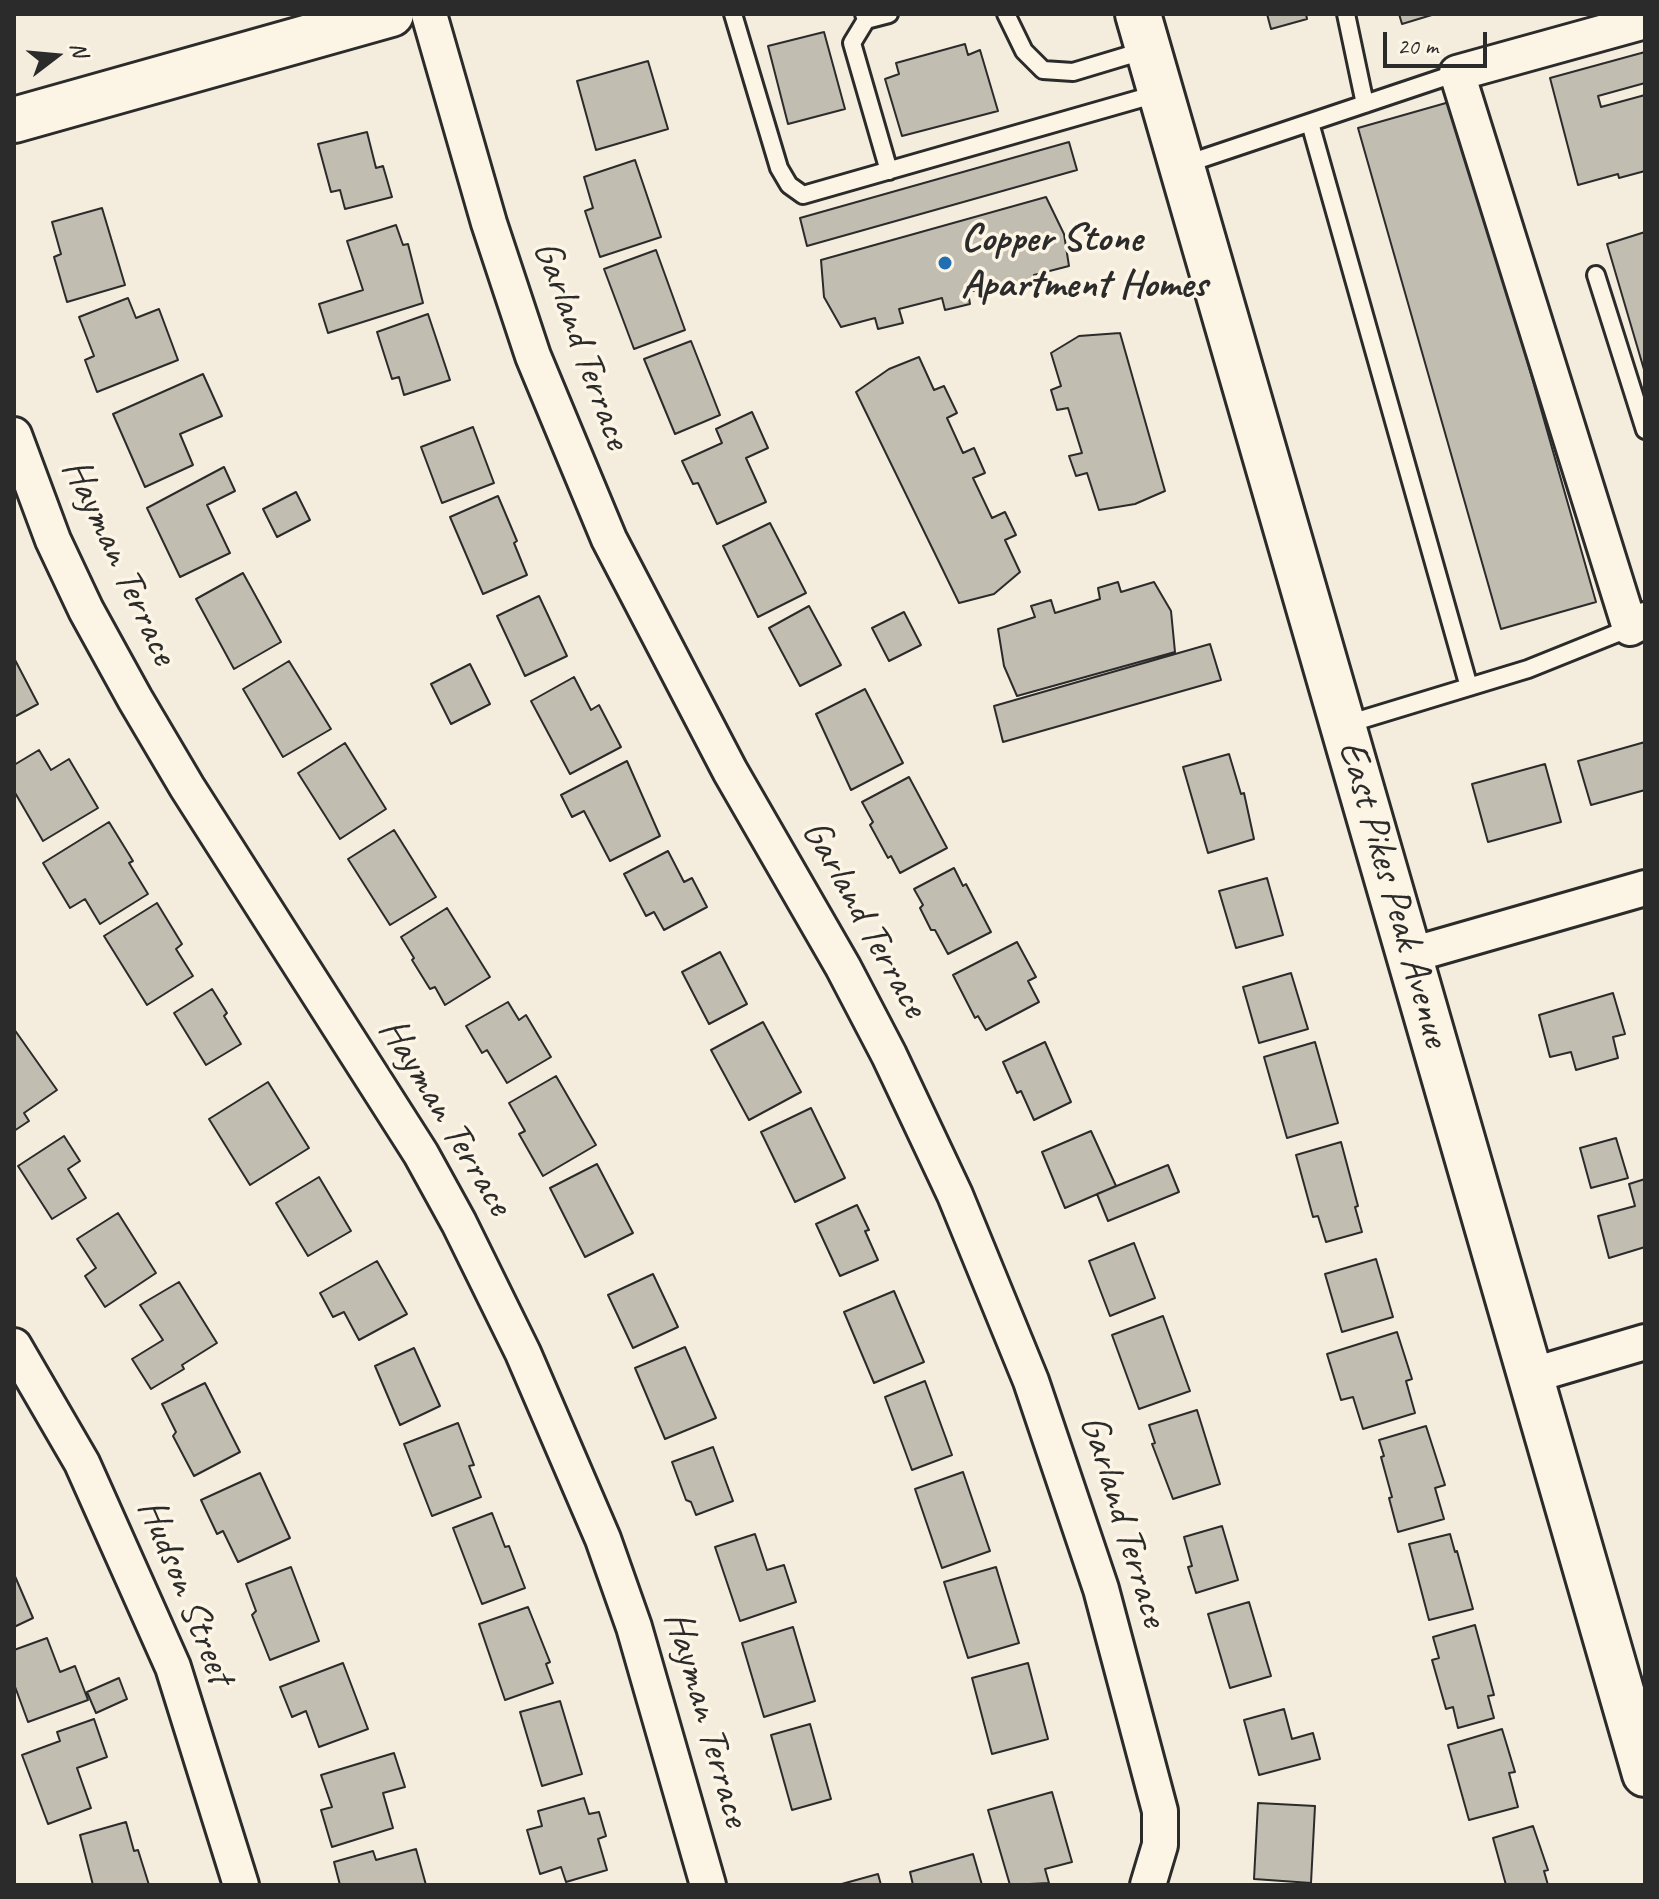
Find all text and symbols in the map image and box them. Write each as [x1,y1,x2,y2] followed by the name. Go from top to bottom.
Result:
[16,16,96,96] north arrow
[1387,16,1491,66] scale bar
[1397,31,1438,61] text: 20 m
[64,39,94,60] text: N
[961,216,1207,310] place label: Copper Stone Apartment Homes
[521,234,641,456] street label: Garland Terrace
[936,254,954,272] marker: Copper Stone Apartment Homes
[50,451,188,673] street label: Hayman Terrace
[1326,736,1460,1052] street label: East Pikes Peak Avenue
[790,812,938,1026] street label: Garland Terrace
[367,1010,523,1224] street label: Hayman Terrace
[1068,1410,1178,1632] street label: Garland Terrace
[126,1492,244,1692] street label: Hudson Street
[652,1606,760,1832] street label: Hayman Terrace

